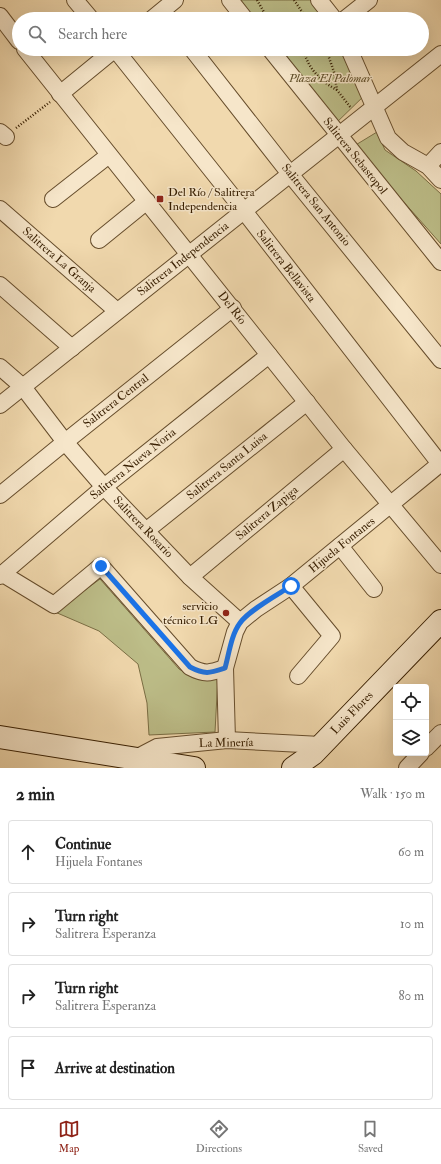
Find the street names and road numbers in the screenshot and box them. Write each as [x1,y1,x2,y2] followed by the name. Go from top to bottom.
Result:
[320,115,390,197] street label: Salitrera Sebastopol
[278,161,354,249] street label: Salitrera San Antonio
[134,218,233,299] street label: Salitrera Independencia
[19,224,100,297] street label: Salitrera La Granja
[253,227,320,306] street label: Salitrera Bellavista
[214,288,250,328] street label: Del Río
[80,371,152,431] street label: Salitrera Central
[87,424,180,503] street label: Salitrera Nueva Noria
[184,428,271,503] street label: Salitrera Santa Luisa
[233,482,302,544] street label: Salitrera Zapiga
[110,493,176,561] street label: Salitrera Rosario
[306,514,378,576] street label: Hijuela Fontanes
[328,688,376,738] street label: Luis Flores
[198,735,255,751] street label: La Minería

